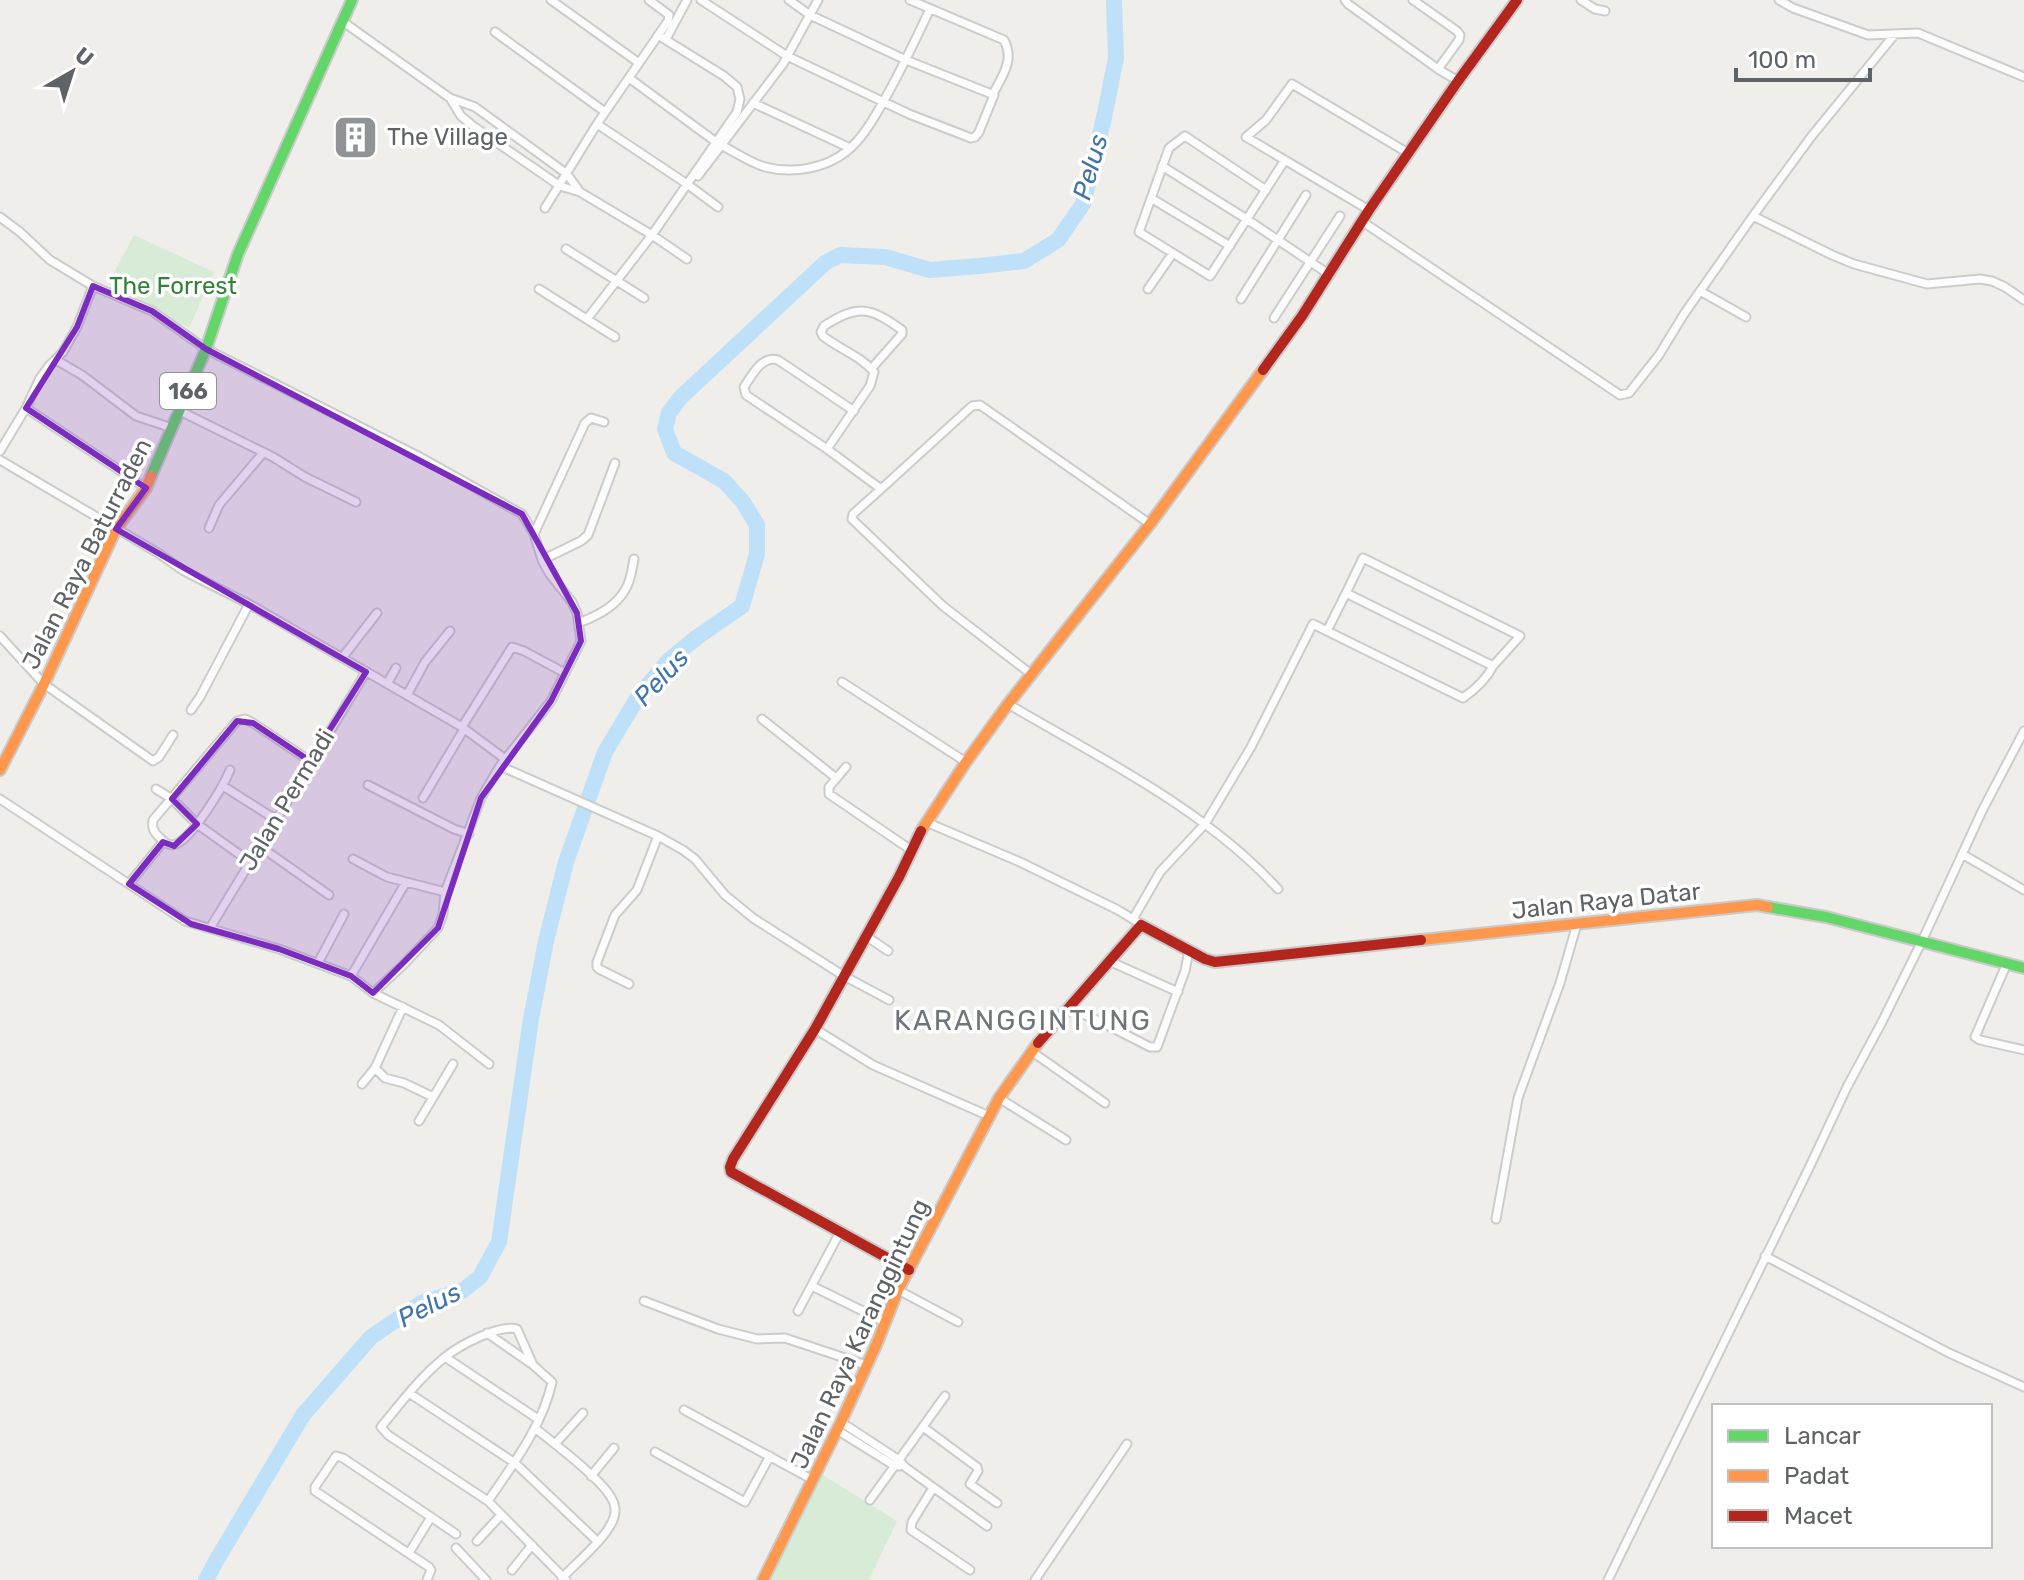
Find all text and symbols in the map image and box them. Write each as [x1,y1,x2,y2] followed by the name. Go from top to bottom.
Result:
[32,32,112,112] north arrow
[1736,32,1870,82] scale bar
[70,41,99,72] text: U
[1748,46,1816,74] text: 100 m
[332,113,380,161] building icon: The Village
[387,123,508,151] place label: The Village
[1066,131,1115,203] water label: Pelus
[109,272,237,300] park label: The Forrest
[160,373,216,409] road number: 166
[17,434,157,674] street label: Jalan Raya Baturraden
[627,642,695,712] water label: Pelus
[234,724,340,876] street label: Jalan Permadi
[1510,877,1702,925] street label: Jalan Raya Datar
[894,1004,1152,1037] district label: KARANGGINTUNG
[785,1195,935,1473] street label: Jalan Raya Karanggintung
[393,1277,466,1334] water label: Pelus
[1712,1404,1992,1548] legend
[1784,1422,1861,1450] text: Lancar
[1784,1462,1849,1490] text: Padat
[1784,1502,1852,1530] text: Macet

